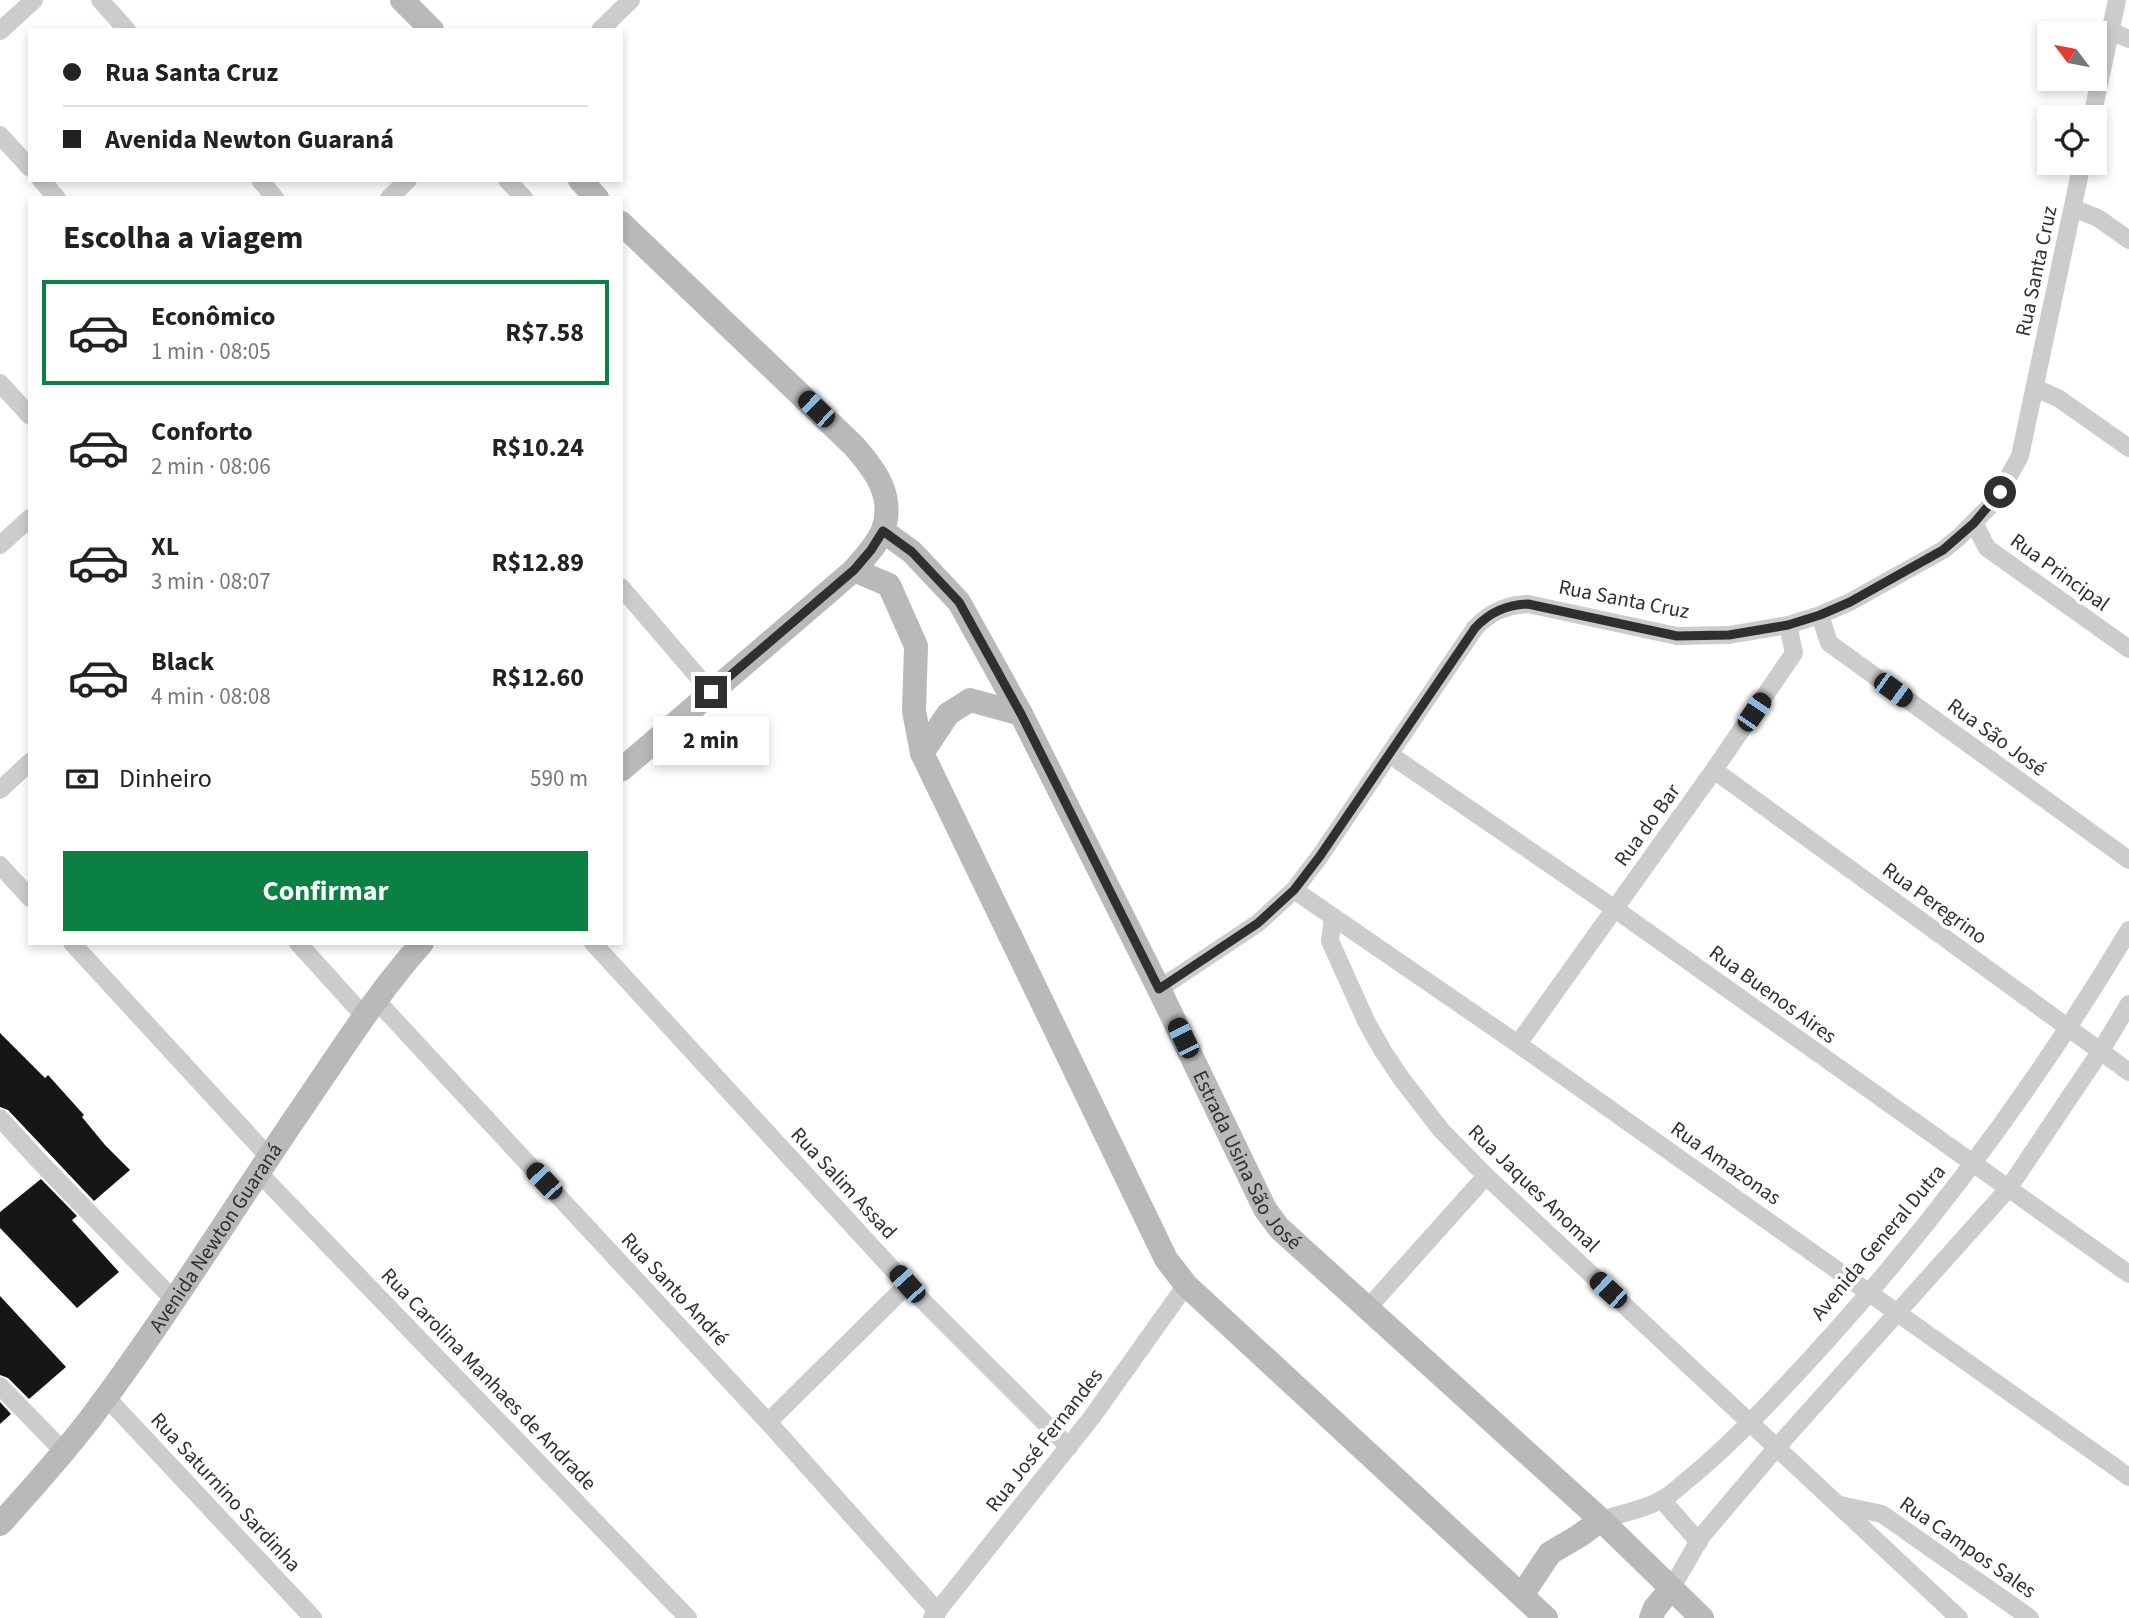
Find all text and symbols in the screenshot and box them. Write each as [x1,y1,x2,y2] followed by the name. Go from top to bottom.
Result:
[2037,21,2107,91] north arrow
[2037,21,2107,175] map controls
[105,54,278,91] text: Rua Santa Cruz
[2037,105,2107,175] button: locate
[105,121,394,158] text: Avenida Newton Guaraná
[2008,203,2064,339] street label: Rua Santa Cruz
[63,215,303,261] text: Escolha a viagem
[151,298,276,335] text: Econômico
[67,301,130,364] icon: car
[505,314,584,351] text: R$7.58
[151,335,271,368] text: 1 min · 08:05
[794,387,839,431] car
[151,413,253,450] text: Conforto
[67,416,130,479] icon: car
[492,429,584,466] text: R$10.24
[151,450,271,483] text: 2 min · 08:06
[1984,476,2016,508] route start
[2004,526,2116,618] street label: Rua Principal
[151,528,179,565] text: XL
[67,531,130,594] icon: car
[492,544,584,581] text: R$12.89
[151,565,271,598] text: 3 min · 08:07
[1556,572,1692,626] street label: Rua Santa Cruz
[151,643,214,680] text: Black
[67,646,130,709] icon: car
[492,659,584,696] text: R$12.60
[1870,669,1917,711] car
[695,676,727,708] route end
[151,680,271,713] text: 4 min · 08:08
[1734,689,1775,735] car
[1941,691,2053,783] street label: Rua São José
[653,716,769,766] callout: 2 min
[683,724,739,757] text: 2 min
[63,760,101,798] icon: cash
[119,760,212,797] text: Dinheiro
[530,762,588,795] text: 590 m
[1607,777,1688,872] street label: Rua do Bar
[63,851,588,931] button: Confirmar
[1876,855,1994,951] street label: Rua Peregrino
[1703,937,1843,1051] street label: Rua Buenos Aires
[1165,1015,1202,1061] car
[1185,1065,1308,1257] street label: Estrada Usina São José
[1665,1114,1787,1212] street label: Rua Amazonas
[1461,1117,1607,1259] street label: Rua Jaques Anomal
[784,1120,904,1246] street label: Rua Salim Assad
[142,1137,289,1338] street label: Avenida Newton Guaraná
[1804,1157,1952,1327] street label: Avenida General Dutra
[522,1158,567,1204] car
[614,1225,736,1353] street label: Rua Santo André
[374,1261,604,1497] street label: Rua Carolina Manhaes de Andrade
[886,1261,929,1307] car
[1586,1268,1631,1312] car
[978,1362,1110,1518] street label: Rua José Fernandes
[144,1406,308,1578] street label: Rua Saturnino Sardinha
[1894,1489,2043,1605] street label: Rua Campos Sales

